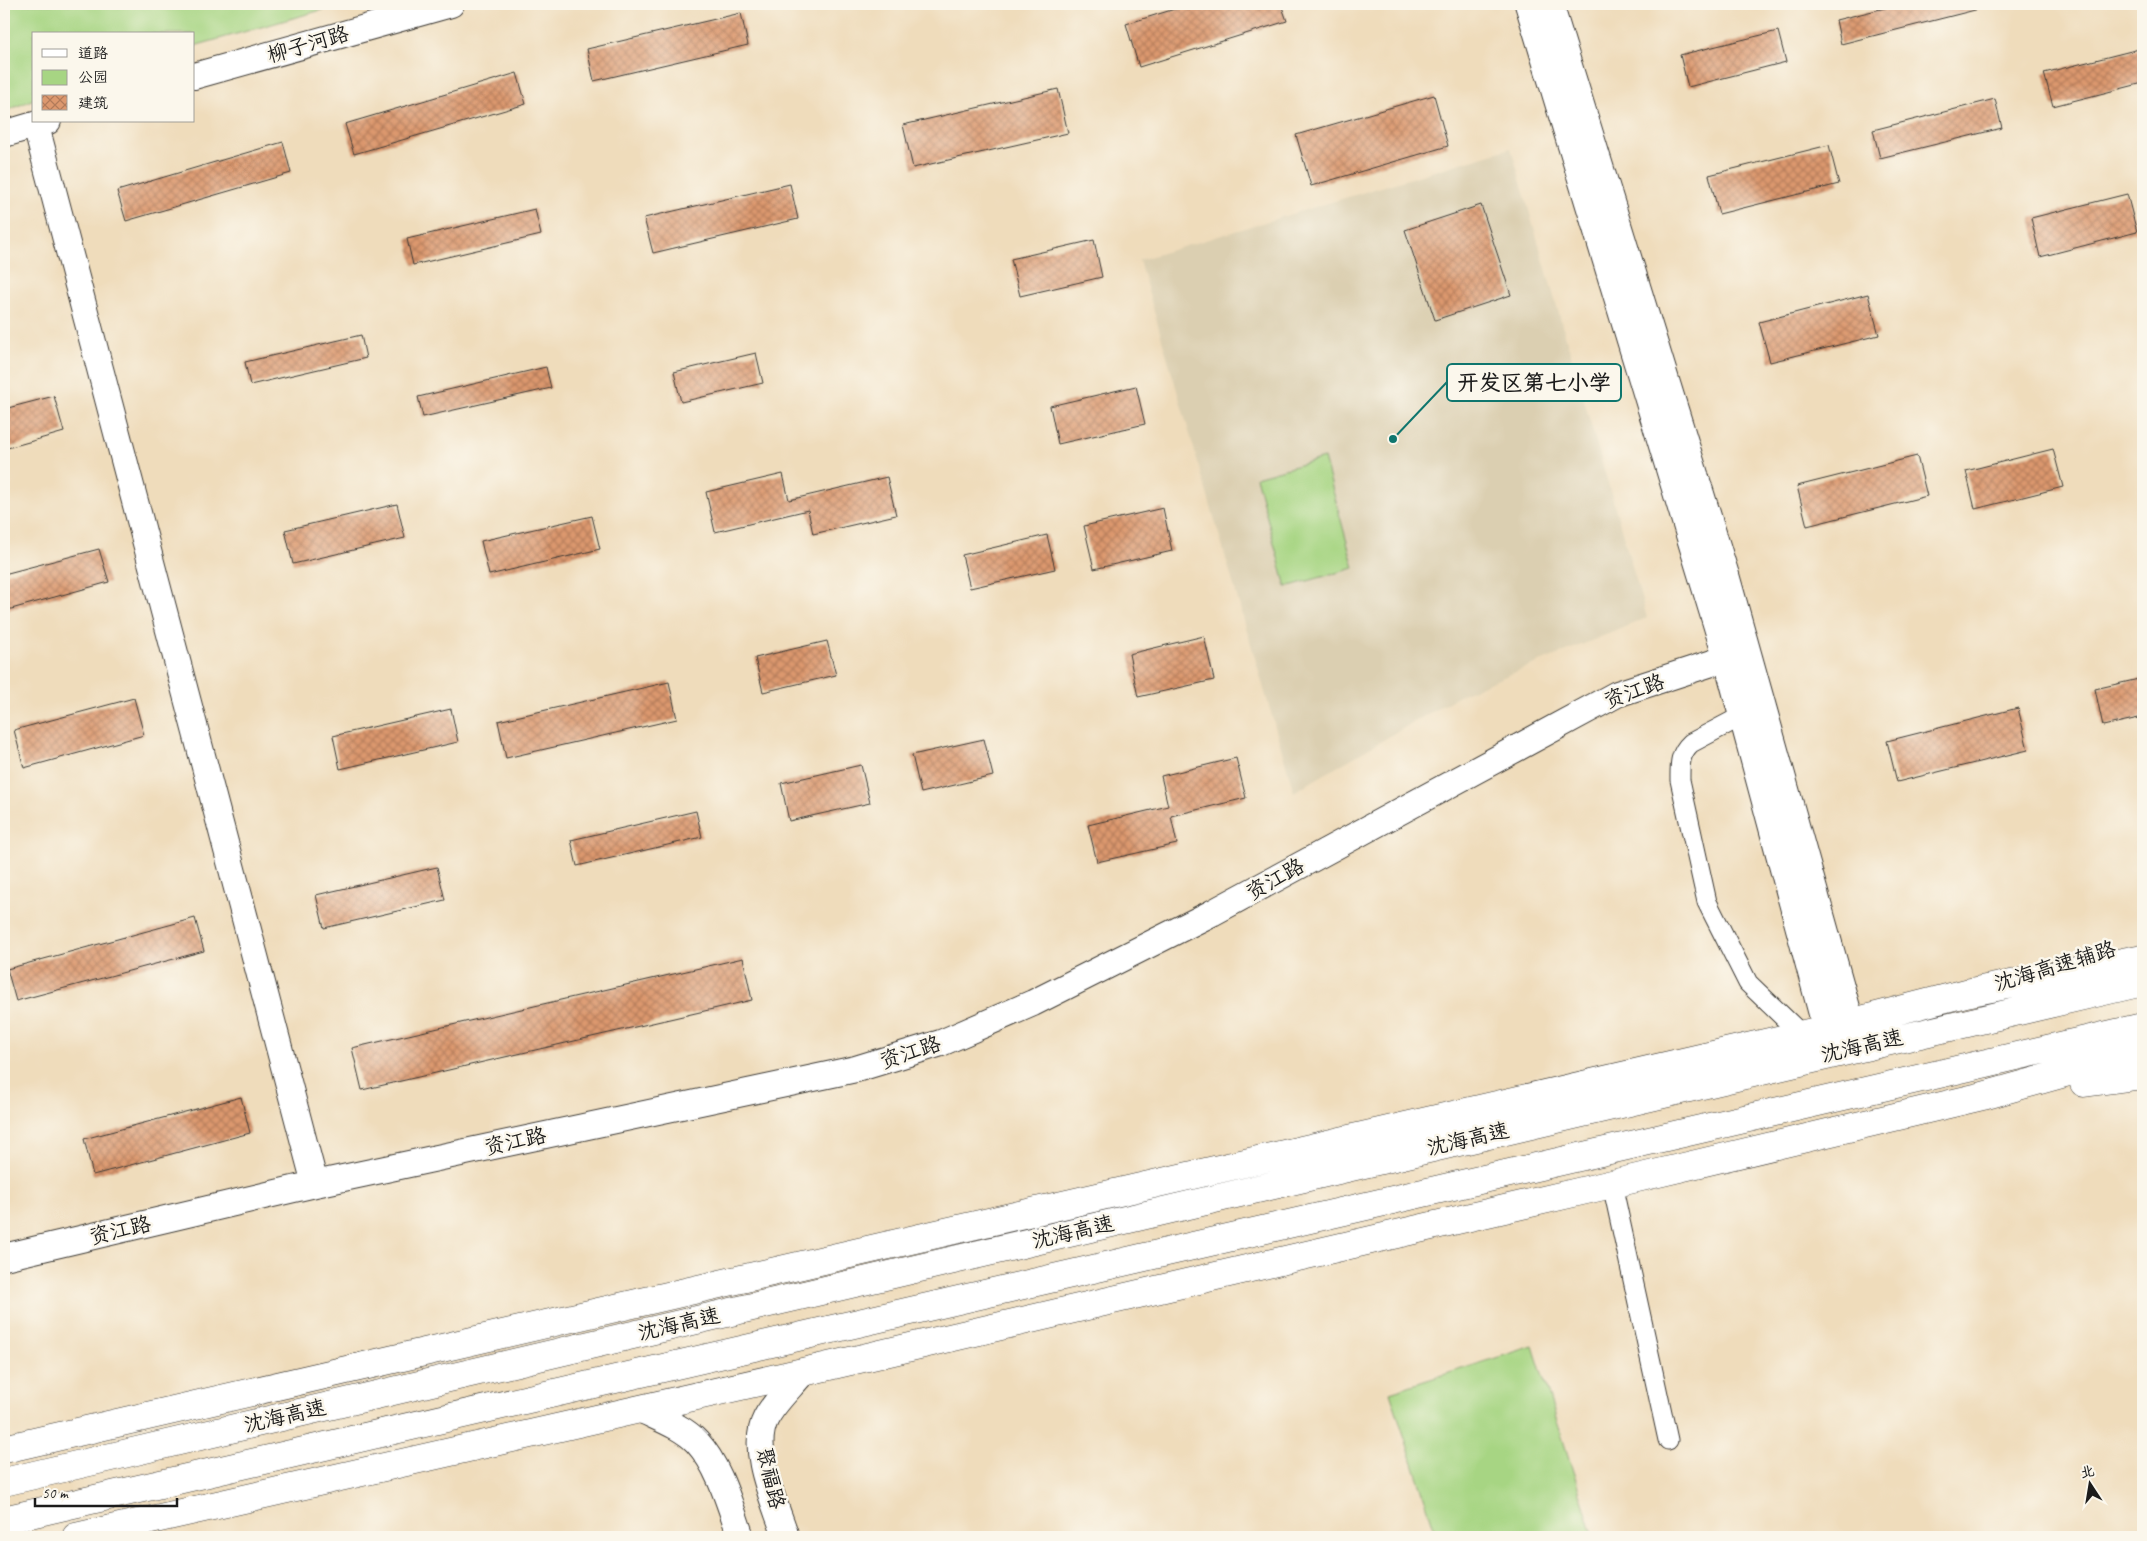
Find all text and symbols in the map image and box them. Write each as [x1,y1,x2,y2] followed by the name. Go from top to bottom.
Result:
[264,20,352,68] street label: 柳子河路
[32,32,195,122] legend
[78,44,108,63] text: 道路
[78,68,108,87] text: 公园
[78,94,108,113] text: 建筑
[1447,364,1621,401] callout: 开发区第七小学
[1457,369,1611,397] text: 开发区第七小学
[1600,668,1668,714] street label: 资江路
[1241,852,1309,906] street label: 资江路
[1991,935,2119,997] street label: 沈海高速辅路
[1818,1024,1906,1068] street label: 沈海高速
[876,1030,944,1074] street label: 资江路
[1424,1117,1512,1161] street label: 沈海高速
[481,1122,549,1160] street label: 资江路
[86,1210,154,1250] street label: 资江路
[1029,1210,1117,1254] street label: 沈海高速
[635,1302,723,1346] street label: 沈海高速
[241,1394,329,1438] street label: 沈海高速
[751,1444,791,1512] street label: 聚福路
[2064,1458,2114,1508] north arrow
[2079,1462,2096,1482] text: 北
[35,1476,178,1508] scale bar
[42,1484,69,1503] text: 50 m

